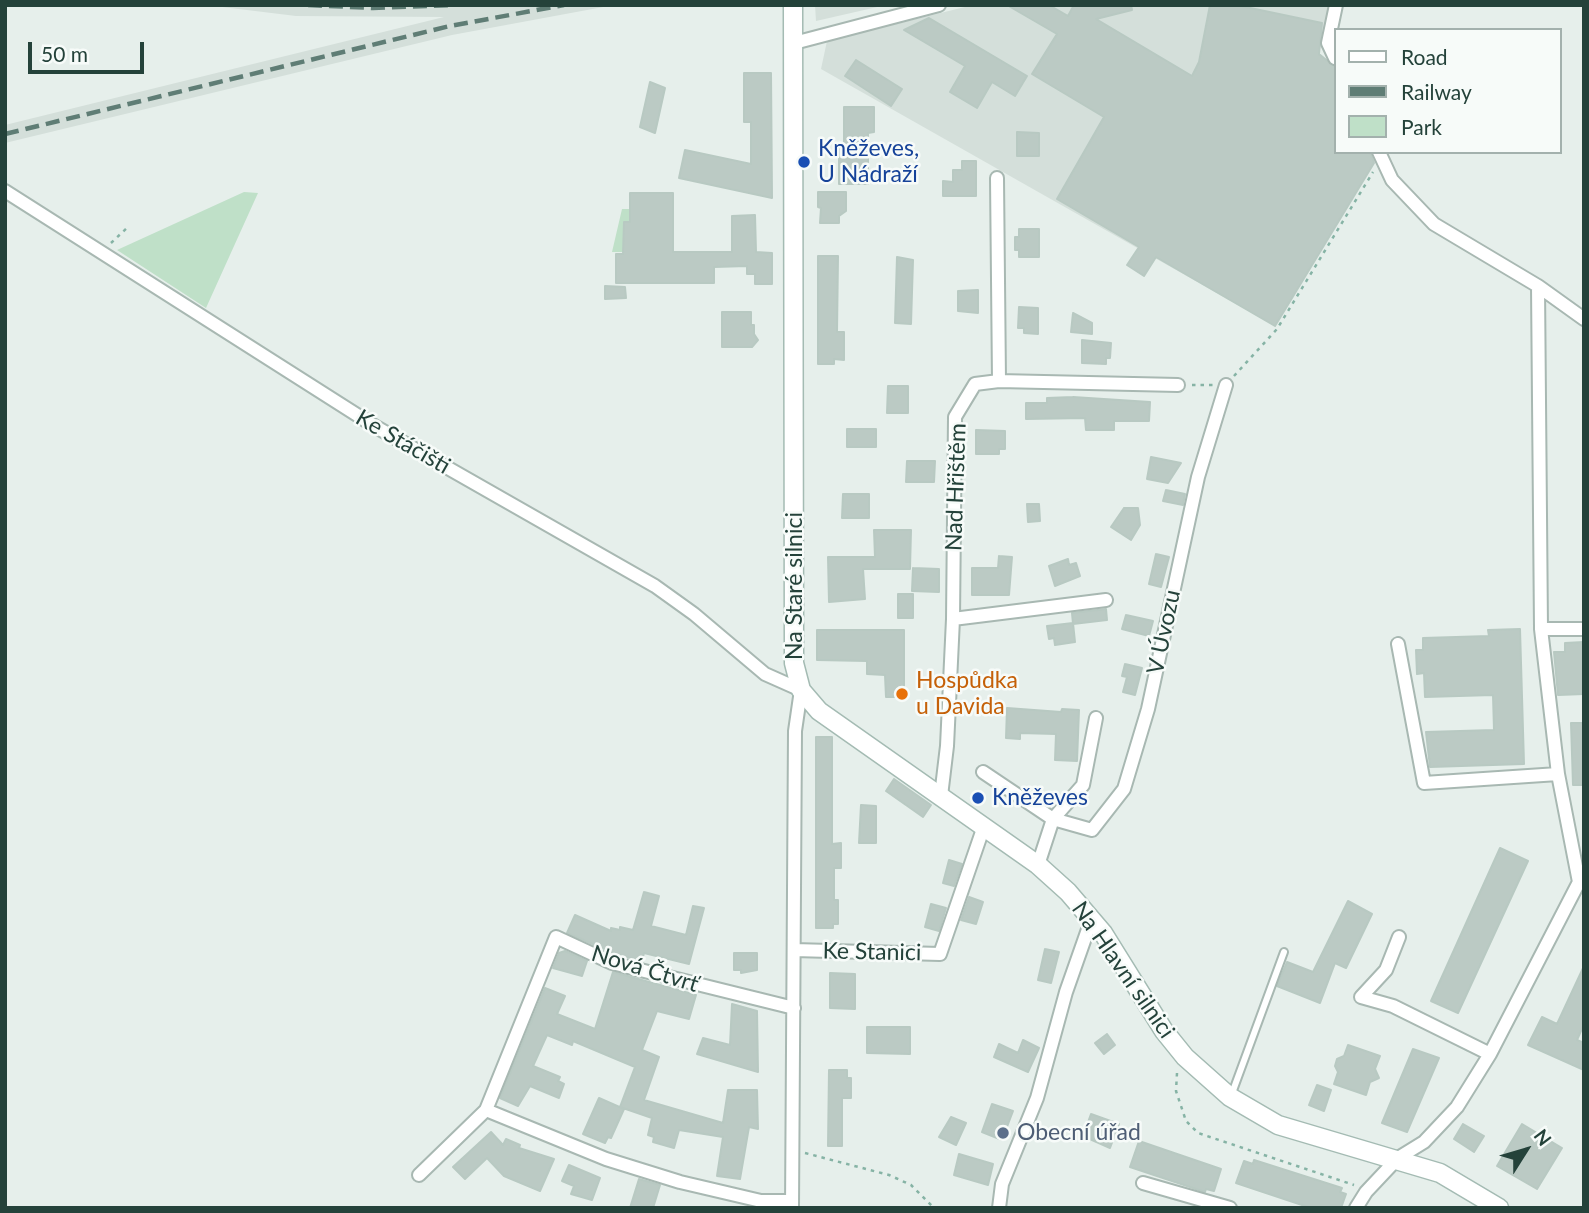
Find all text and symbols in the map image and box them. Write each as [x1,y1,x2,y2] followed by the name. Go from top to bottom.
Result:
[32,28,147,72] scale bar
[1334,28,1561,154] legend
[41,41,88,66] text: 50 m
[1401,44,1448,69] text: Road
[1401,79,1472,104] text: Railway
[1401,114,1442,139] text: Park
[818,135,919,189] place label: Kněževes, U Nádraží
[796,154,812,170] marker: Kněževes, U Nádraží
[351,404,455,480] street label: Ke Stáčišti
[940,423,972,551] street label: Nad Hřištěm
[781,512,809,660] street label: Na Staré silnici
[1142,587,1186,677] street label: V Úvozu
[916,667,1018,721] place label: Hospůdka u Davida
[894,686,910,702] marker: Hospůdka u Davida
[992,784,1088,812] place label: Kněževes
[970,790,986,806] marker: Kněževes
[1066,896,1180,1044] street label: Na Hlavní silnici
[822,937,922,967] street label: Ke Stanici
[588,940,702,998] street label: Nová Čtvrť
[1491,1115,1561,1185] north arrow
[1017,1119,1141,1147] place label: Obecní úřad
[1530,1124,1557,1150] text: N
[995,1125,1011,1141] marker: Obecní úřad

